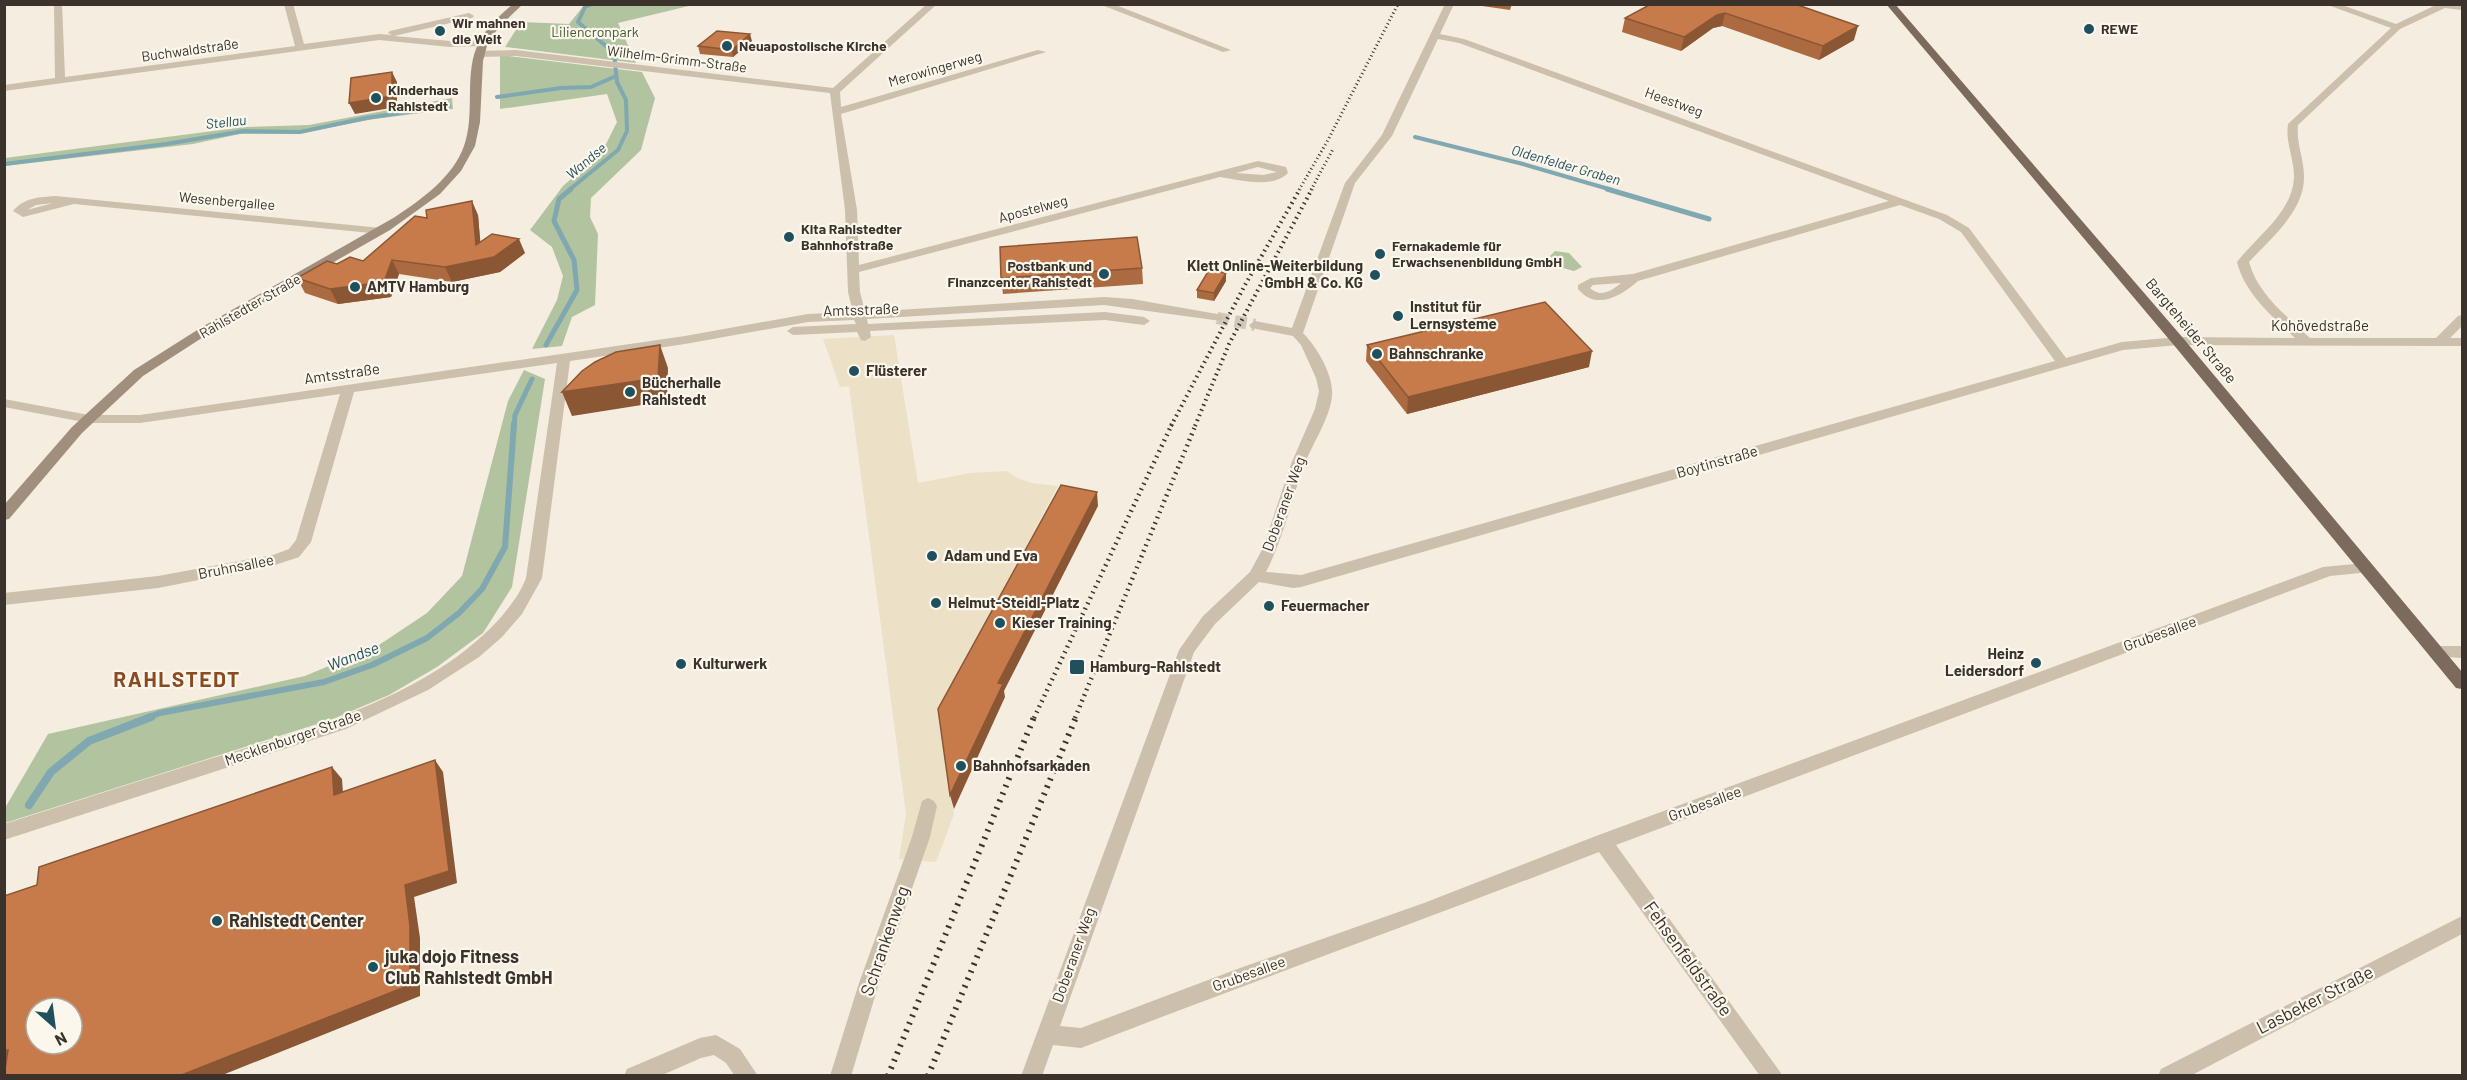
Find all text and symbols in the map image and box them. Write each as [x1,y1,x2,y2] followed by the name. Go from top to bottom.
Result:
[452,14,526,47] place label: Wir mahnen die Welt
[2101,20,2138,37] place label: REWE
[2082,22,2096,36] marker: REWE
[551,23,639,40] park label: Liliencronpark
[433,24,447,38] marker: Wir mahnen die Welt
[140,34,240,65] street label: Buchwaldstraße
[739,37,887,54] place label: Neuapostolische Kirche
[720,39,734,53] marker: Neuapostolische Kirche
[606,41,748,76] street label: Wilhelm-Grimm-Straße
[886,47,983,90] street label: Merowingerweg
[388,81,459,114] place label: Kinderhaus Rahlstedt
[1643,83,1706,120] street label: Heestweg
[369,91,383,105] marker: Kinderhaus Rahlstedt
[205,111,247,132] water label: Stellau
[562,139,609,182] water label: Wandse
[1510,141,1623,188] water label: Oldenfelder Graben
[178,188,276,213] street label: Wesenbergallee
[996,191,1069,226] street label: Apostelweg
[801,220,903,253] place label: Kita Rahlstedter Bahnhofstraße
[782,230,796,244] marker: Kita Rahlstedter Bahnhofstraße
[1392,237,1562,270] place label: Fernakademie für Erwachsenenbildung GmbH
[1373,247,1387,261] marker: Fernakademie für Erwachsenenbildung GmbH
[1187,256,1363,291] place label: Klett Online-Weiterbildung GmbH & Co. KG
[947,257,1092,290] place label: Postbank und Finanzcenter Rahlstedt
[1097,267,1111,281] marker: Postbank und Finanzcenter Rahlstedt
[1368,268,1382,282] marker: Klett Online-Weiterbildung GmbH & Co. KG
[196,270,303,341] street label: Rahlstedter Straße
[2143,274,2241,387] street label: Bargteheider Straße
[367,277,469,295] place label: AMTV Hamburg
[348,280,362,294] marker: AMTV Hamburg
[1410,297,1497,332] place label: Institut für Lernsysteme
[823,299,899,319] street label: Amtsstraße
[1391,309,1405,323] marker: Institut für Lernsysteme
[2271,316,2369,334] street label: Kohövedstraße
[1389,344,1484,362] place label: Bahnschranke
[1370,347,1384,361] marker: Bahnschranke
[303,359,381,387] street label: Amtsstraße
[866,361,927,379] place label: Flüsterer
[847,364,861,378] marker: Flüsterer
[642,373,721,408] place label: Bücherhalle Rahlstedt
[623,385,637,399] marker: Bücherhalle Rahlstedt
[1674,441,1759,481] street label: Boytinstraße
[1258,454,1309,553] street label: Doberaner Weg
[944,546,1038,564] place label: Adam und Eva
[925,549,939,563] marker: Adam und Eva
[196,550,275,582] street label: Bruhnsallee
[948,593,1080,611] place label: Helmut-Steidl-Platz
[929,596,943,610] marker: Helmut-Steidl-Platz
[1281,596,1370,614] place label: Feuermacher
[1262,599,1276,613] marker: Feuermacher
[2121,612,2199,655] street label: Grubesallee
[1012,613,1112,631] place label: Kieser Training
[993,616,1007,630] marker: Kieser Training
[324,637,381,674] water label: Wandse
[1945,644,2024,679] place label: Heinz Leidersdorf
[693,654,767,672] place label: Kulturwerk
[2029,656,2043,670] marker: Heinz Leidersdorf
[674,657,688,671] marker: Kulturwerk
[1090,657,1221,675] place label: Hamburg-Rahlstedt
[1068,658,1086,676] marker: Hamburg-Rahlstedt
[113,666,241,691] district label: RAHLSTEDT
[222,705,363,769] street label: Mecklenburger Straße
[973,756,1090,774] place label: Bahnhofsarkaden
[954,759,968,773] marker: Bahnhofsarkaden
[1666,782,1744,825] street label: Grubesallee
[855,883,913,998] street label: Schrankenweg
[1640,897,1738,1020] street label: Fehsenfeldstraße
[1048,905,1099,1004] street label: Doberaner Weg
[229,909,364,931] place label: Rahlstedt Center
[210,914,224,928] marker: Rahlstedt Center
[383,945,552,988] place label: juka dojo Fitness Club Rahlstedt GmbH
[1210,952,1288,995] street label: Grubesallee
[366,960,380,974] marker: juka dojo Fitness Club Rahlstedt GmbH
[2252,960,2377,1038] street label: Lasbeker Straße
[24,996,84,1056] north arrow
[52,1029,70,1051] text: N

